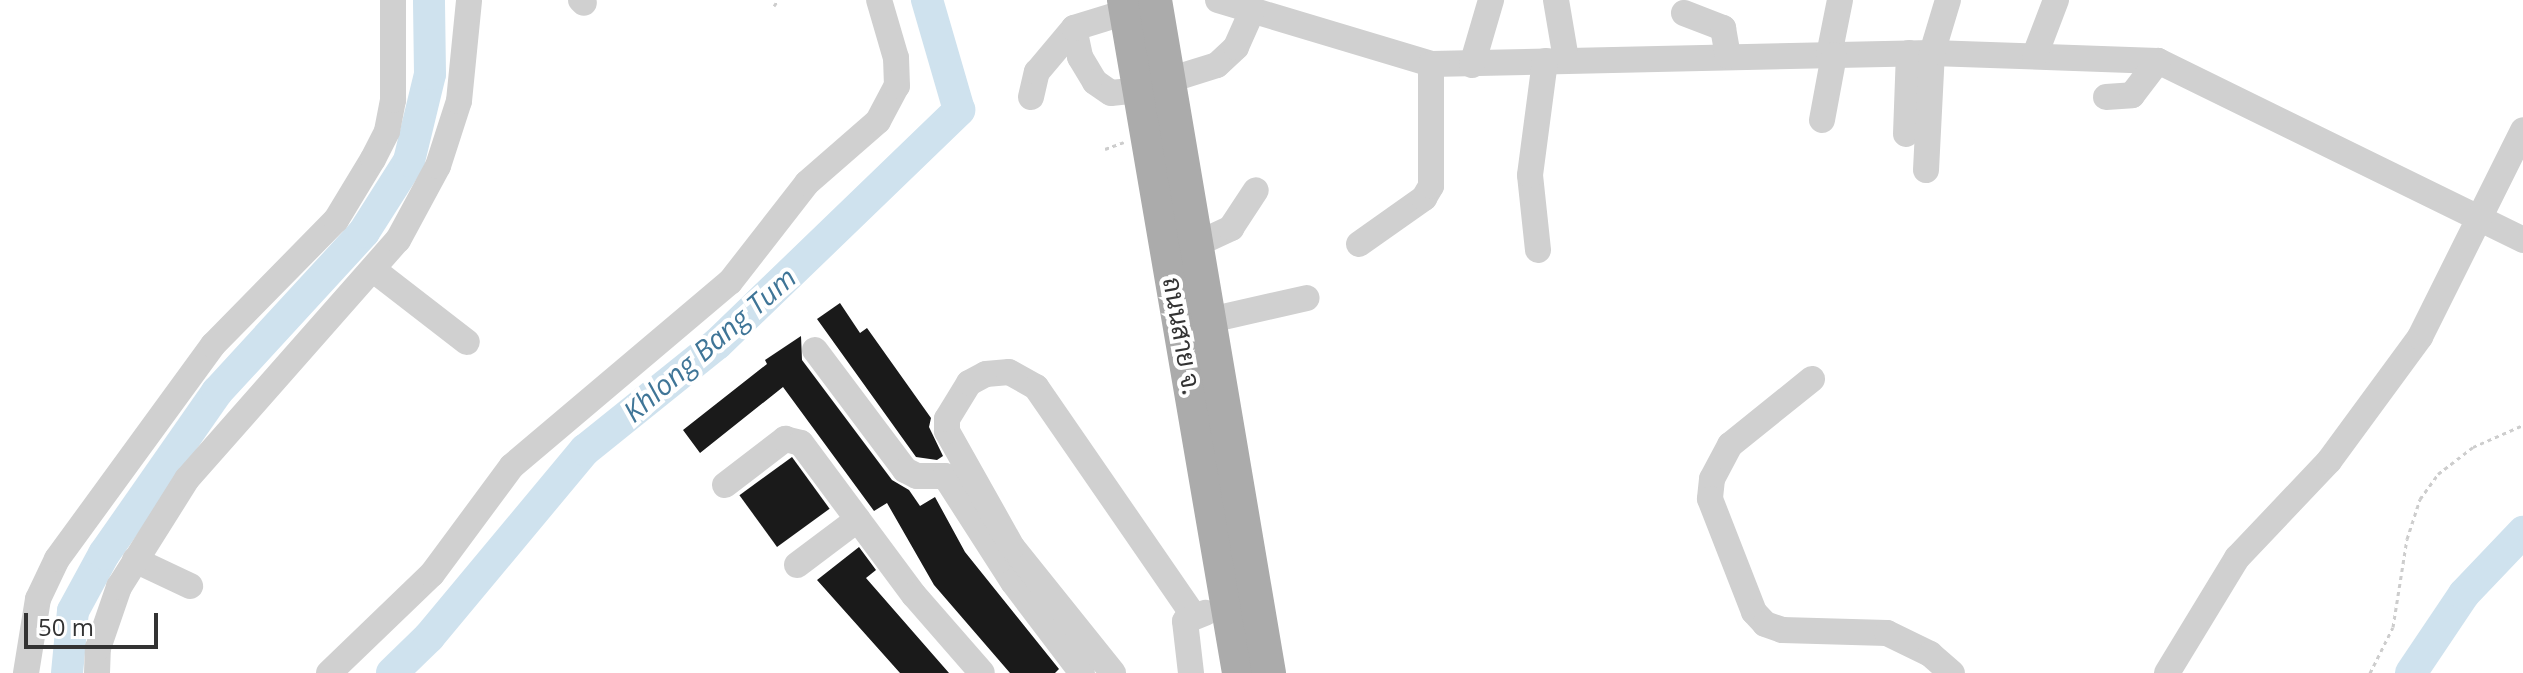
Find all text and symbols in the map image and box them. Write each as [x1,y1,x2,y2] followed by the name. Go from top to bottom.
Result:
[616,260,802,428] water label: Khlong Bang Tum
[1156,275,1208,397] street label: ถนนสาย จ.
[28,597,162,647] scale bar
[38,610,94,643] text: 50 m

